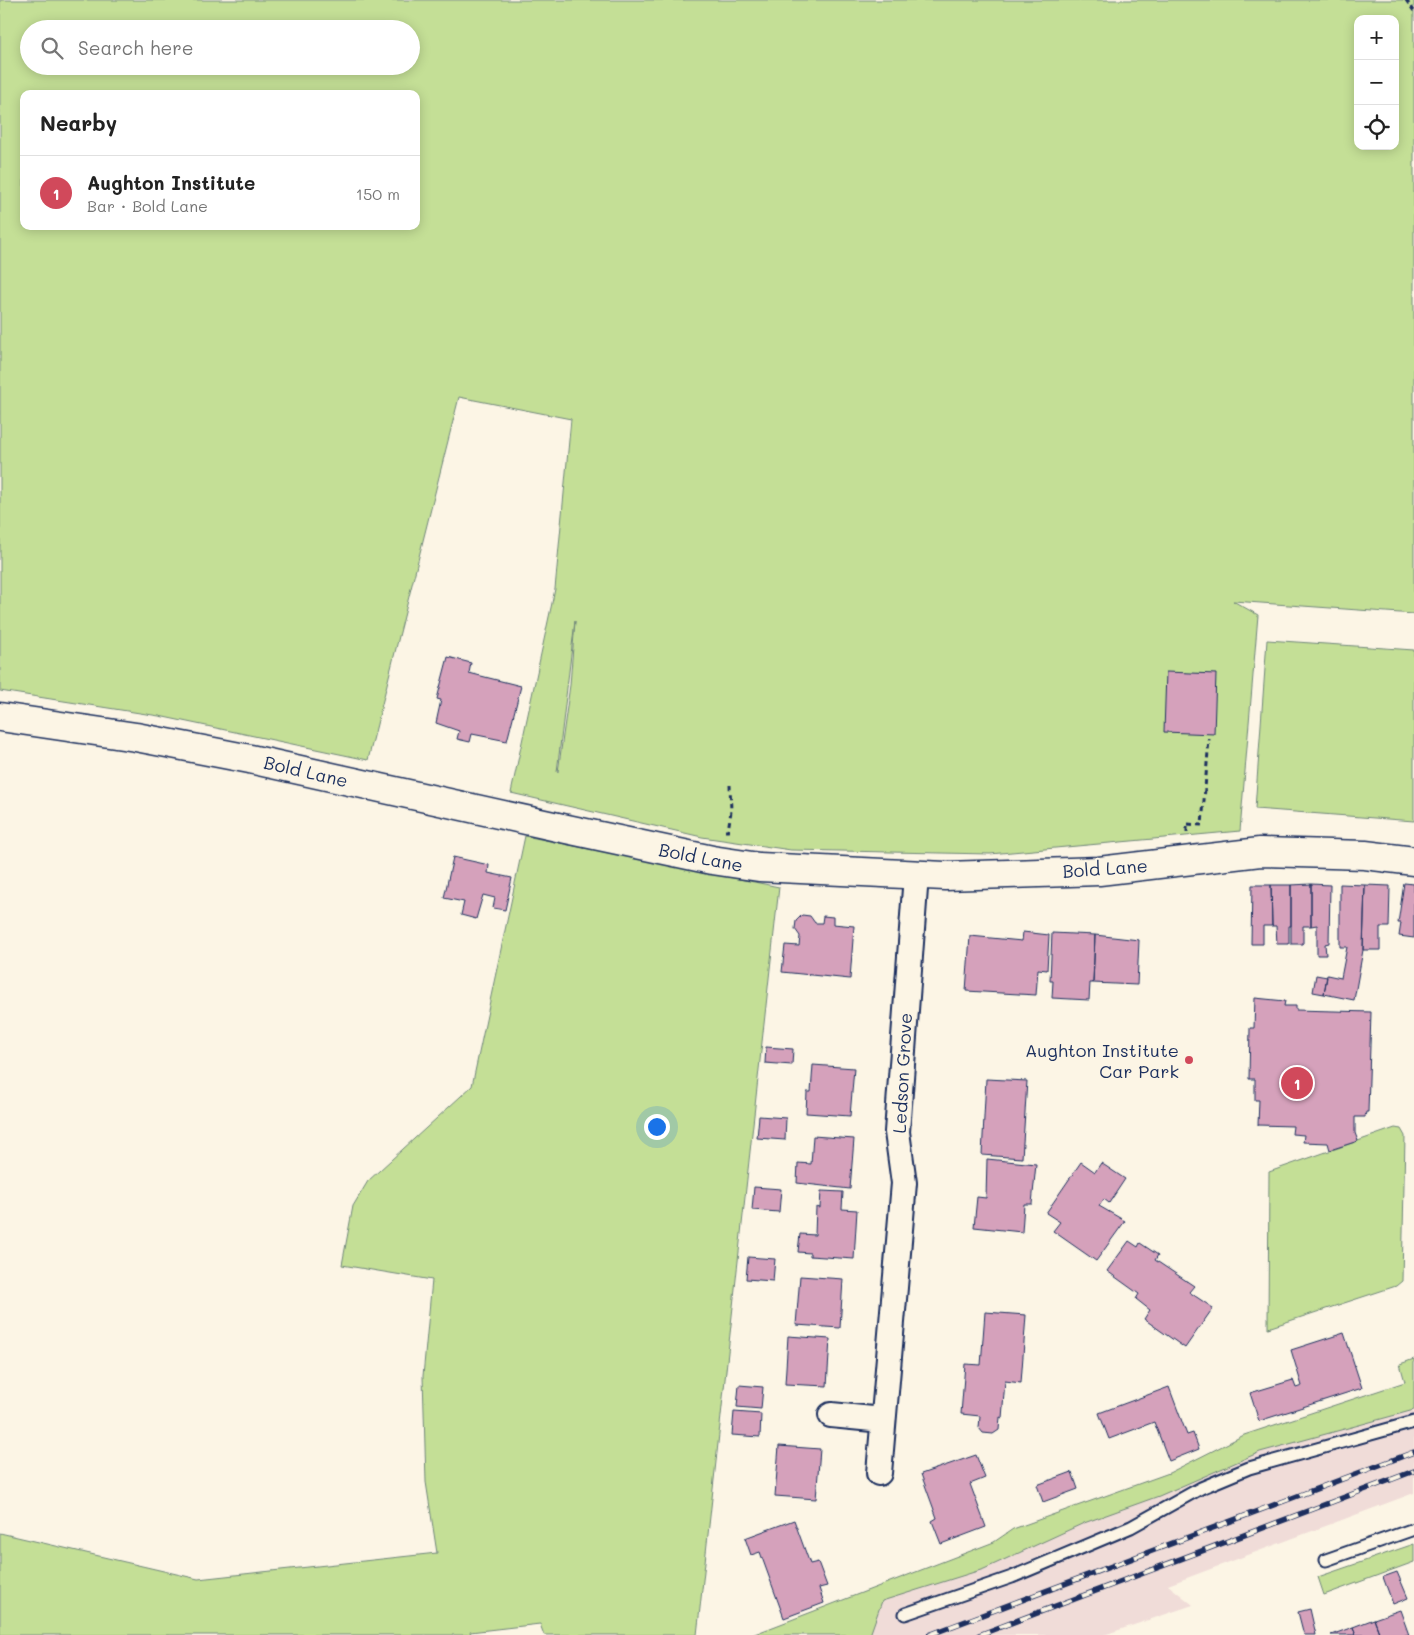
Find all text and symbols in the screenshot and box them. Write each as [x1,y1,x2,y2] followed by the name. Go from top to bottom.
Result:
[1354,15,1399,150] map controls
[1354,15,1399,60] button: +
[20,20,420,75] search box
[38,34,66,62] icon: search
[78,35,194,60] text: Search here
[1354,60,1399,105] button: −
[1354,105,1399,150] button: locate
[40,109,117,136] text: Nearby
[87,170,255,195] text: Aughton Institute
[52,183,60,204] text: 1
[356,183,400,204] text: 150 m
[87,195,208,216] text: Bar · Bold Lane
[262,750,350,792] street label: Bold Lane
[657,837,745,877] street label: Bold Lane
[1062,853,1148,883] street label: Bold Lane
[887,1012,917,1134] street label: Ledson Grove
[1025,1038,1179,1083] place label: Aughton Institute Car Park
[1183,1054,1195,1066] marker: Aughton Institute Car Park
[1281,1064,1313,1102] pin: 1
[644,1114,670,1140] your location

